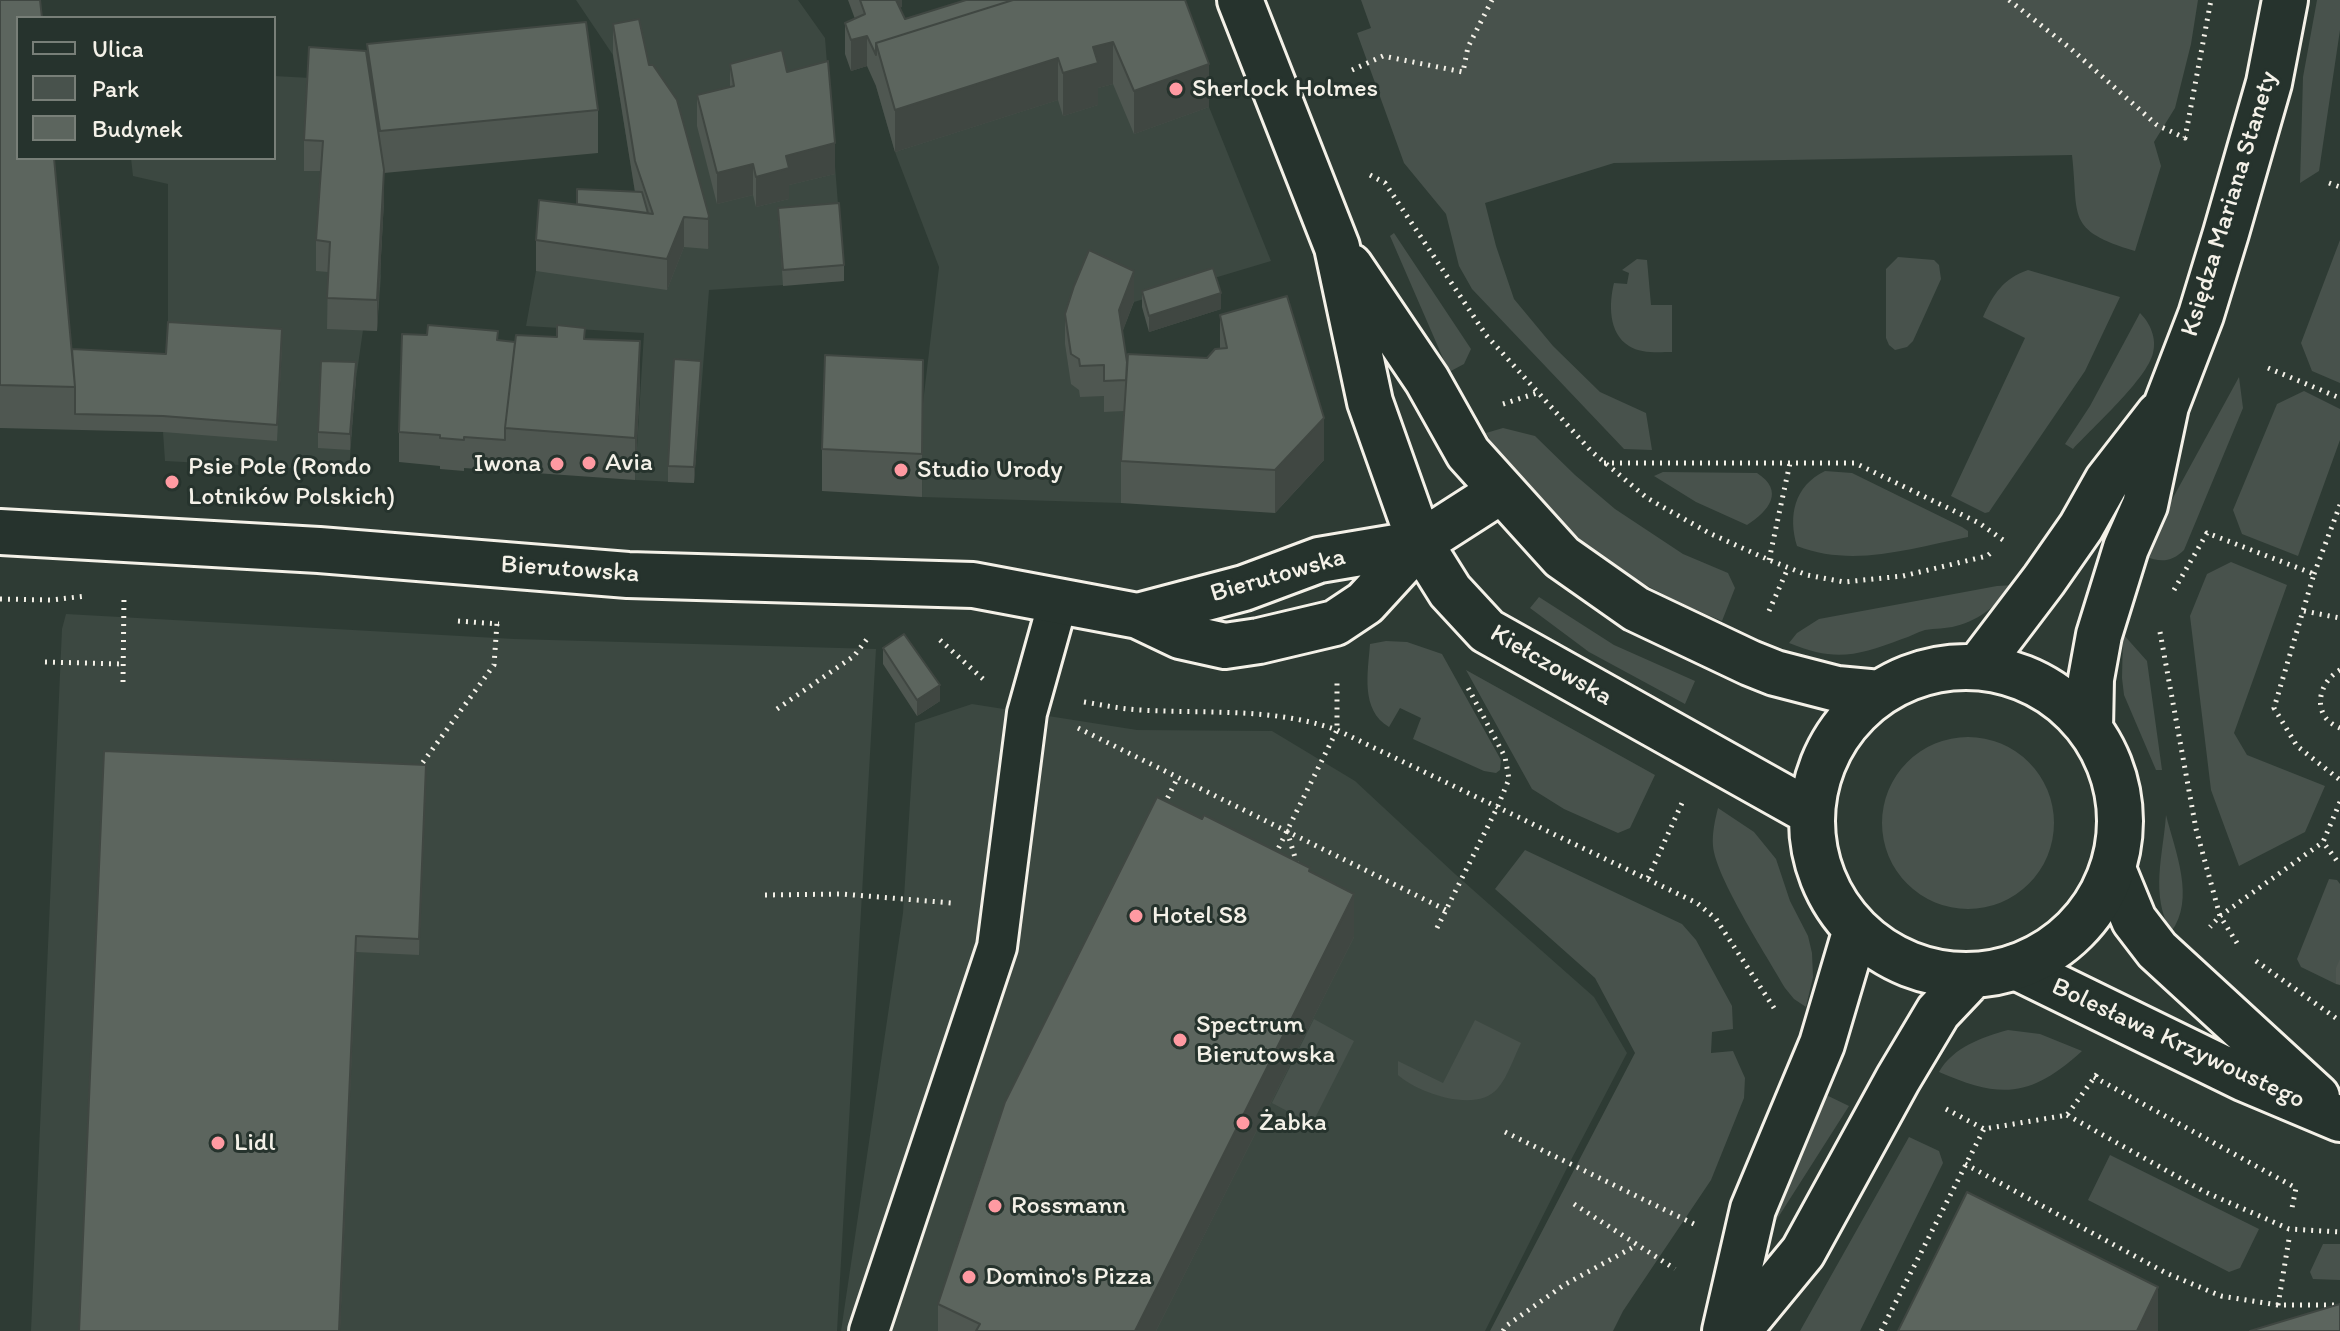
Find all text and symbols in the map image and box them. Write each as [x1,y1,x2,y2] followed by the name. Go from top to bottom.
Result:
[16,16,276,160] legend
[92,34,144,63] text: Ulica
[2175,68,2285,340] street label: Księdza Mariana Stanety
[1192,73,1378,105] place label: Sherlock Holmes
[92,74,139,103] text: Park
[1167,80,1185,98] marker: Sherlock Holmes
[92,114,183,143] text: Budynek
[605,447,653,479] place label: Avia
[474,448,541,480] place label: Iwona
[188,451,395,512] place label: Psie Pole (Rondo Lotników Polskich)
[580,454,598,472] marker: Avia
[917,454,1062,486] place label: Studio Urody
[548,455,566,473] marker: Iwona
[892,461,910,479] marker: Studio Urody
[163,473,181,491] marker: Psie Pole (Rondo Lotników Polskich)
[1207,542,1349,610] street label: Bierutowska
[500,550,640,590] street label: Bierutowska
[1484,618,1618,714] street label: Kiełczowska
[1152,900,1247,932] place label: Hotel S8
[1127,907,1145,925] marker: Hotel S8
[2046,972,2310,1116] street label: Bolesława Krzywoustego
[1196,1009,1335,1070] place label: Spectrum Bierutowska
[1171,1031,1189,1049] marker: Spectrum Bierutowska
[1259,1107,1327,1139] place label: Żabka
[1234,1114,1252,1132] marker: Żabka
[234,1127,275,1159] place label: Lidl
[209,1134,227,1152] marker: Lidl
[1011,1190,1126,1222] place label: Rossmann
[986,1197,1004,1215] marker: Rossmann
[985,1261,1152,1293] place label: Domino's Pizza
[960,1268,978,1286] marker: Domino's Pizza

